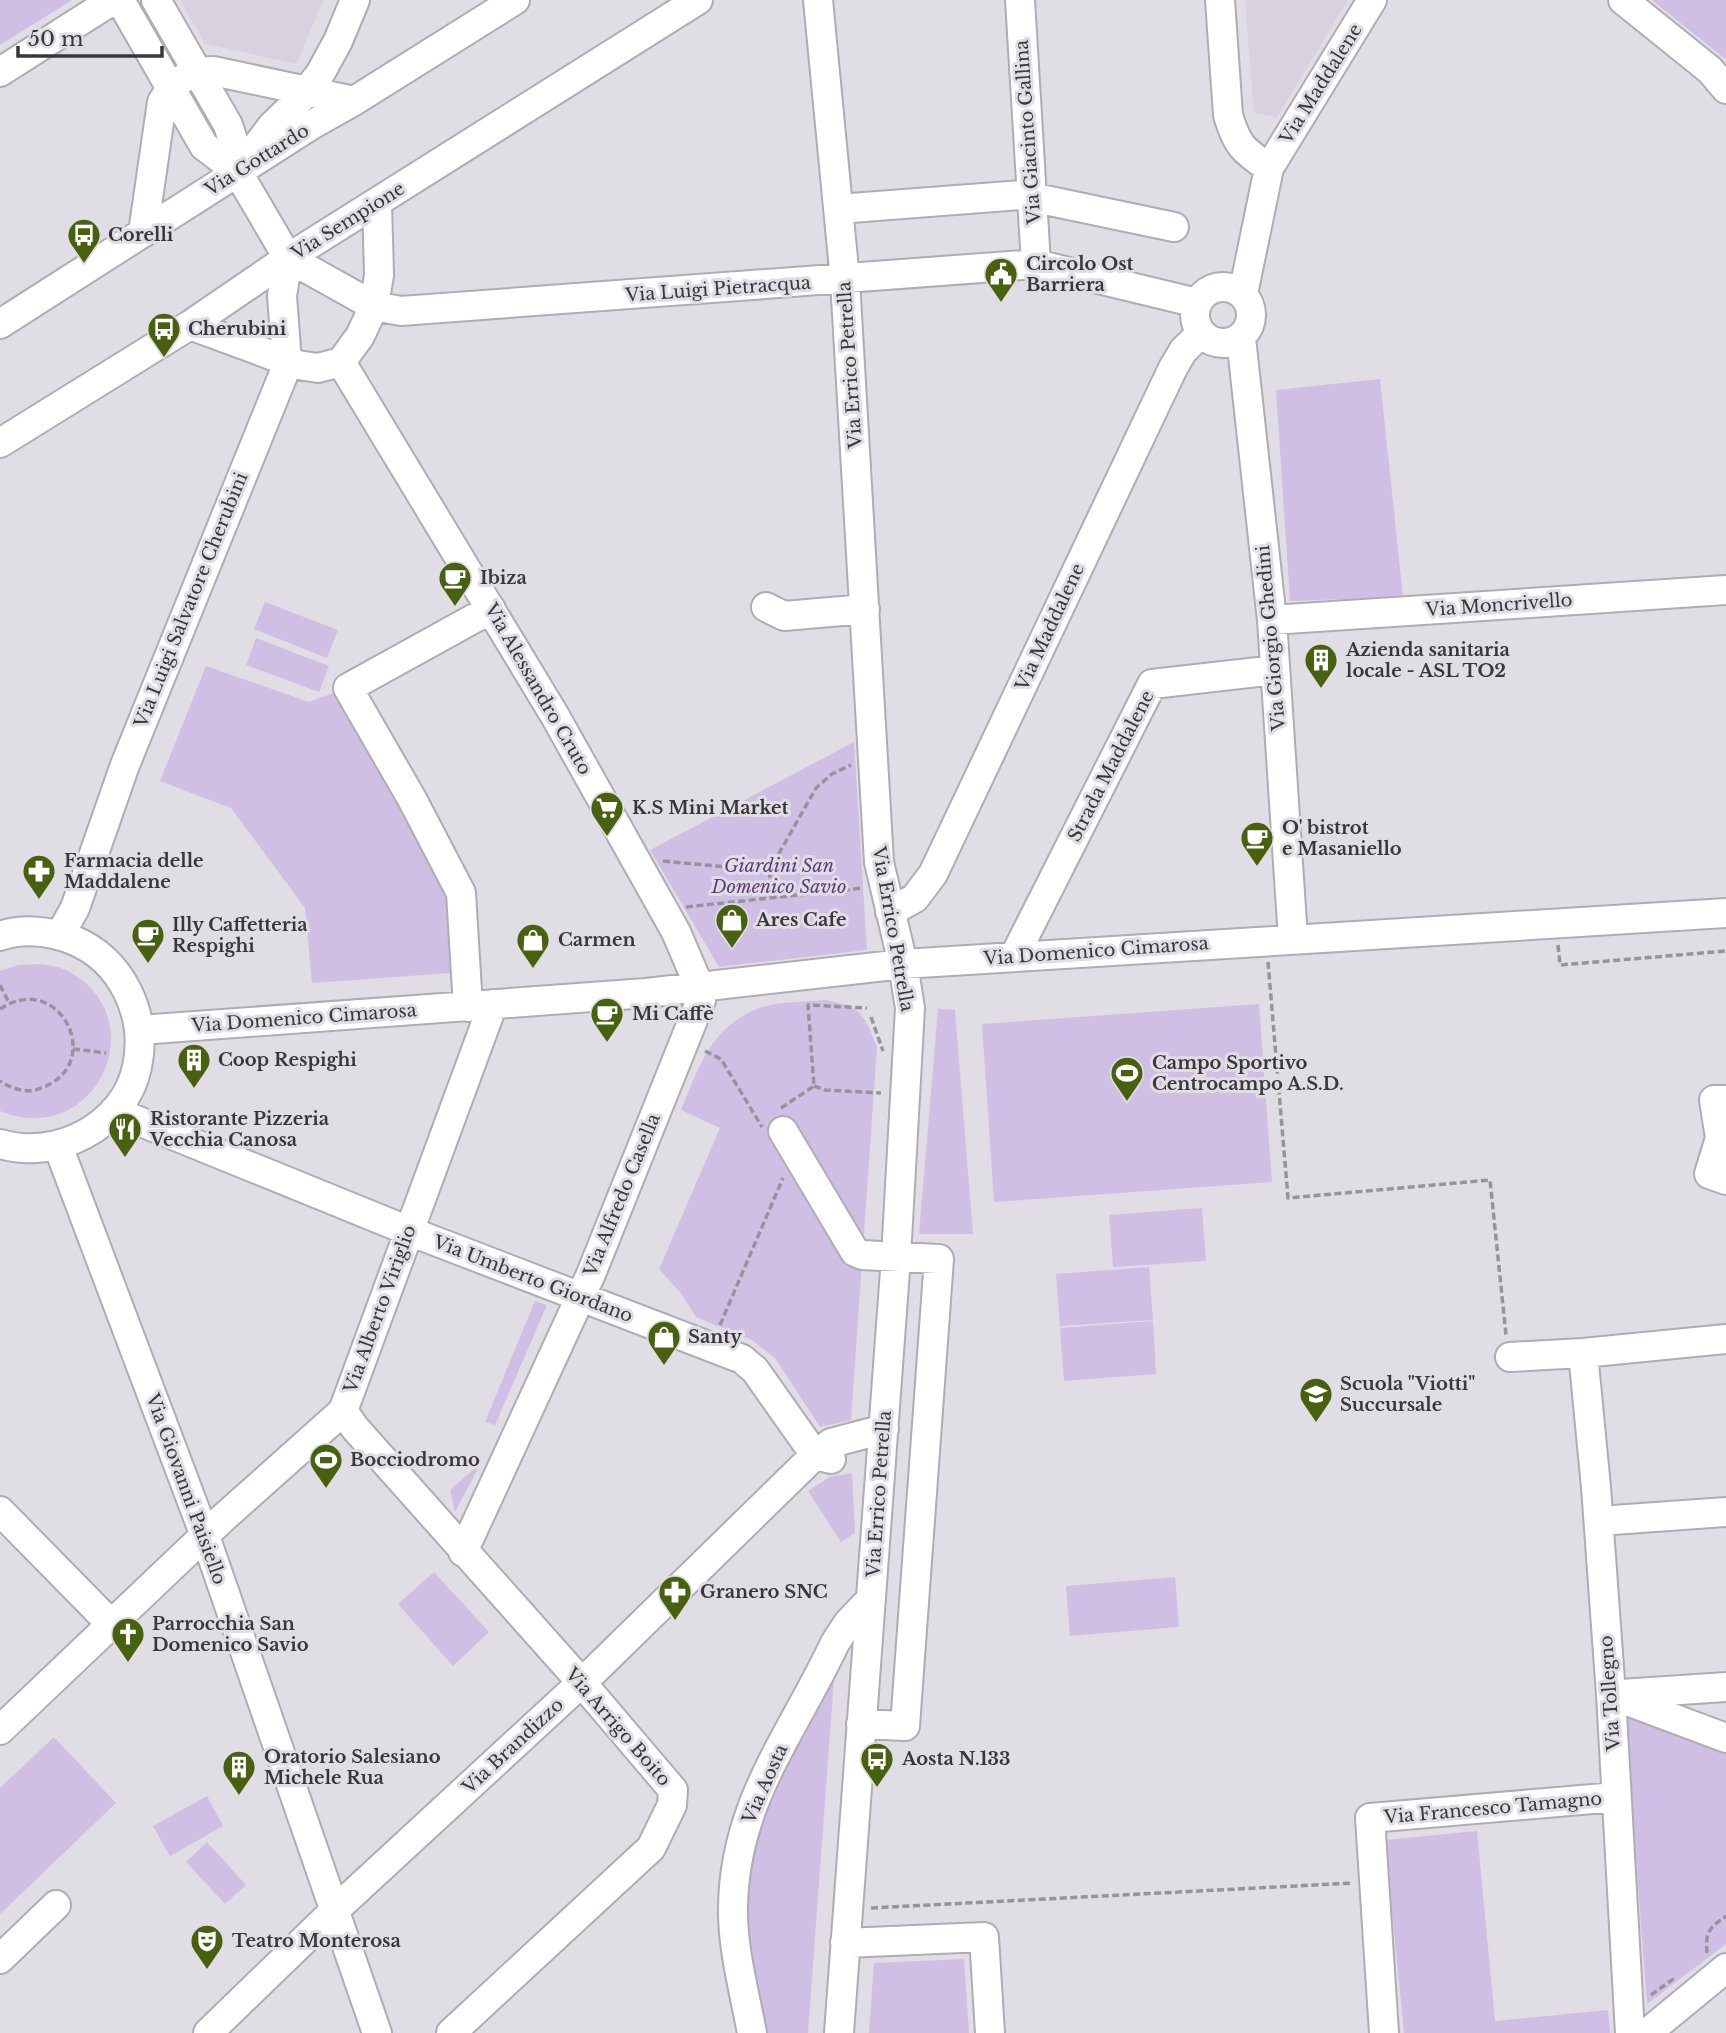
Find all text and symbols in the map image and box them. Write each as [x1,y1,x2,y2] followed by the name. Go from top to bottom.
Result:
[18,14,161,58] scale bar
[1275,20,1367,149] street label: Via Maddalene
[28,26,84,52] text: 50 m
[1011,39,1045,226] street label: Via Giacinto Gallina
[200,119,313,201] street label: Via Gottardo
[287,177,409,265] street label: Via Sempione
[65,216,103,265] bus stop icon: Corelli
[108,224,174,246] place label: Corelli
[1026,253,1134,296] place label: Circolo Ost Barriera
[982,255,1020,304] public building icon: Circolo Ost Barriera
[623,272,812,307] street label: Via Luigi Pietracqua
[833,281,867,450] street label: Via Errico Petrella
[145,310,183,359] bus stop icon: Cherubini
[188,318,287,340] place label: Cherubini
[129,469,252,732] street label: Via Luigi Salvatore Cherubini
[1252,544,1290,733] street label: Via Giorgio Ghedini
[436,559,474,608] cafe icon: Ibiza
[1010,560,1089,695] street label: Via Maddalene
[480,567,528,589] place label: Ibiza
[1424,589,1573,621] street label: Via Moncrivello
[479,599,596,779] street label: Via Alessandro Cruto
[1345,639,1510,682] place label: Azienda sanitaria locale - ASL TO2
[1302,641,1340,690] building icon: Azienda sanitaria locale - ASL TO2
[1063,687,1159,845] street label: Strada Maddalene
[588,789,626,838] supermarket icon: K.S Mini Market
[632,797,789,819] place label: K.S Mini Market
[1282,817,1402,860] place label: O' bistrot e Masaniello
[1238,819,1276,868] cafe icon: O' bistrot e Masaniello
[867,844,918,1013] street label: Via Errico Petrella
[64,850,204,893] place label: Farmacia delle Maddalene
[20,852,58,901] pharmacy icon: Farmacia delle Maddalene
[711,855,846,898] park label: Giardini San Domenico Savio
[713,901,751,950] shop icon: Ares Cafe
[755,909,847,931] place label: Ares Cafe
[172,914,308,957] place label: Illy Caffetteria Respighi
[129,916,167,965] cafe icon: Illy Caffetteria Respighi
[514,921,552,970] shop icon: Carmen
[558,929,636,951] place label: Carmen
[982,932,1209,970] street label: Via Domenico Cimarosa
[588,995,626,1044] cafe icon: Mi Caffè
[190,999,417,1037] street label: Via Domenico Cimarosa
[632,1003,714,1025] place label: Mi Caffè
[175,1041,213,1090] building icon: Coop Respighi
[218,1049,357,1071] place label: Coop Respighi
[1152,1052,1344,1095] place label: Campo Sportivo Centrocampo A.S.D.
[1108,1054,1146,1103] sports icon: Campo Sportivo Centrocampo A.S.D.
[149,1108,330,1151] place label: Ristorante Pizzeria Vecchia Canosa
[106,1110,144,1159] restaurant icon: Ristorante Pizzeria Vecchia Canosa
[579,1110,665,1281] street label: Via Alfredo Casella
[339,1222,421,1397] street label: Via Alberto Viriglio
[429,1230,636,1327] street label: Via Umberto Giordano
[645,1318,683,1367] shop icon: Santy
[688,1326,742,1348] place label: Santy
[1340,1373,1475,1416] place label: Scuola "Viotti" Succursale
[1297,1375,1335,1424] school or university icon: Scuola "Viotti" Succursale
[141,1390,231,1587] street label: Via Giovanni Paisiello
[862,1410,896,1579] street label: Via Errico Petrella
[307,1441,345,1490] sports icon: Bocciodromo
[350,1449,480,1471] place label: Bocciodromo
[656,1573,694,1622] pharmacy icon: Granero SNC
[700,1581,828,1603] place label: Granero SNC
[152,1613,309,1656] place label: Parrocchia San Domenico Savio
[109,1615,147,1664] church icon: Parrocchia San Domenico Savio
[1595,1635,1625,1752] street label: Via Tollegno
[560,1663,675,1791] street label: Via Arrigo Boito
[457,1694,568,1799] street label: Via Brandizzo
[858,1740,896,1789] bus stop icon: Aosta N.133
[737,1741,792,1828] street label: Via Aosta
[264,1746,441,1789] place label: Oratorio Salesiano Michele Rua
[220,1748,258,1797] building icon: Oratorio Salesiano Michele Rua
[901,1748,1010,1770] place label: Aosta N.133
[1382,1788,1603,1829] street label: Via Francesco Tamagno
[188,1922,226,1971] theatre icon: Teatro Monterosa
[232,1930,401,1952] place label: Teatro Monterosa

